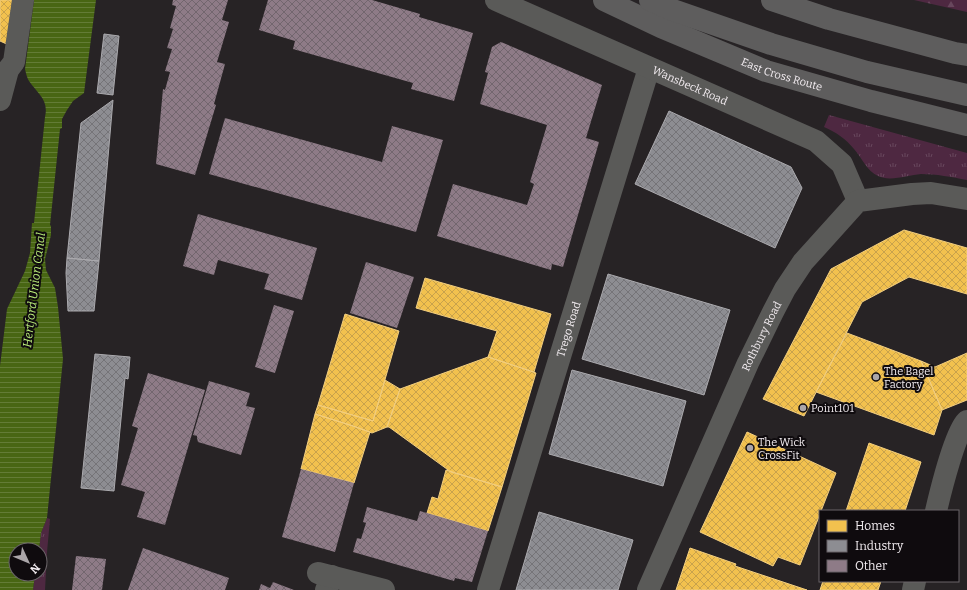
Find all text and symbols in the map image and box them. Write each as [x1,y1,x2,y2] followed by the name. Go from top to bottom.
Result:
[739,55,824,94] street label: East Cross Route
[650,64,730,108] street label: Wansbeck Road
[20,232,48,348] water label: Hertford Union Canal
[739,299,785,373] street label: Rothbury Road
[554,300,584,359] street label: Trego Road
[884,365,933,391] place label: The Bagel Factory
[871,372,881,382] marker: The Bagel Factory
[811,402,854,415] place label: Point101
[798,403,808,413] marker: Point101
[758,436,806,462] place label: The Wick CrossFit
[745,443,755,453] marker: The Wick CrossFit
[819,510,959,582] legend
[855,519,895,533] text: Homes
[855,539,904,553] text: Industry
[8,542,48,582] north arrow
[855,559,888,573] text: Other
[27,561,42,577] text: N

